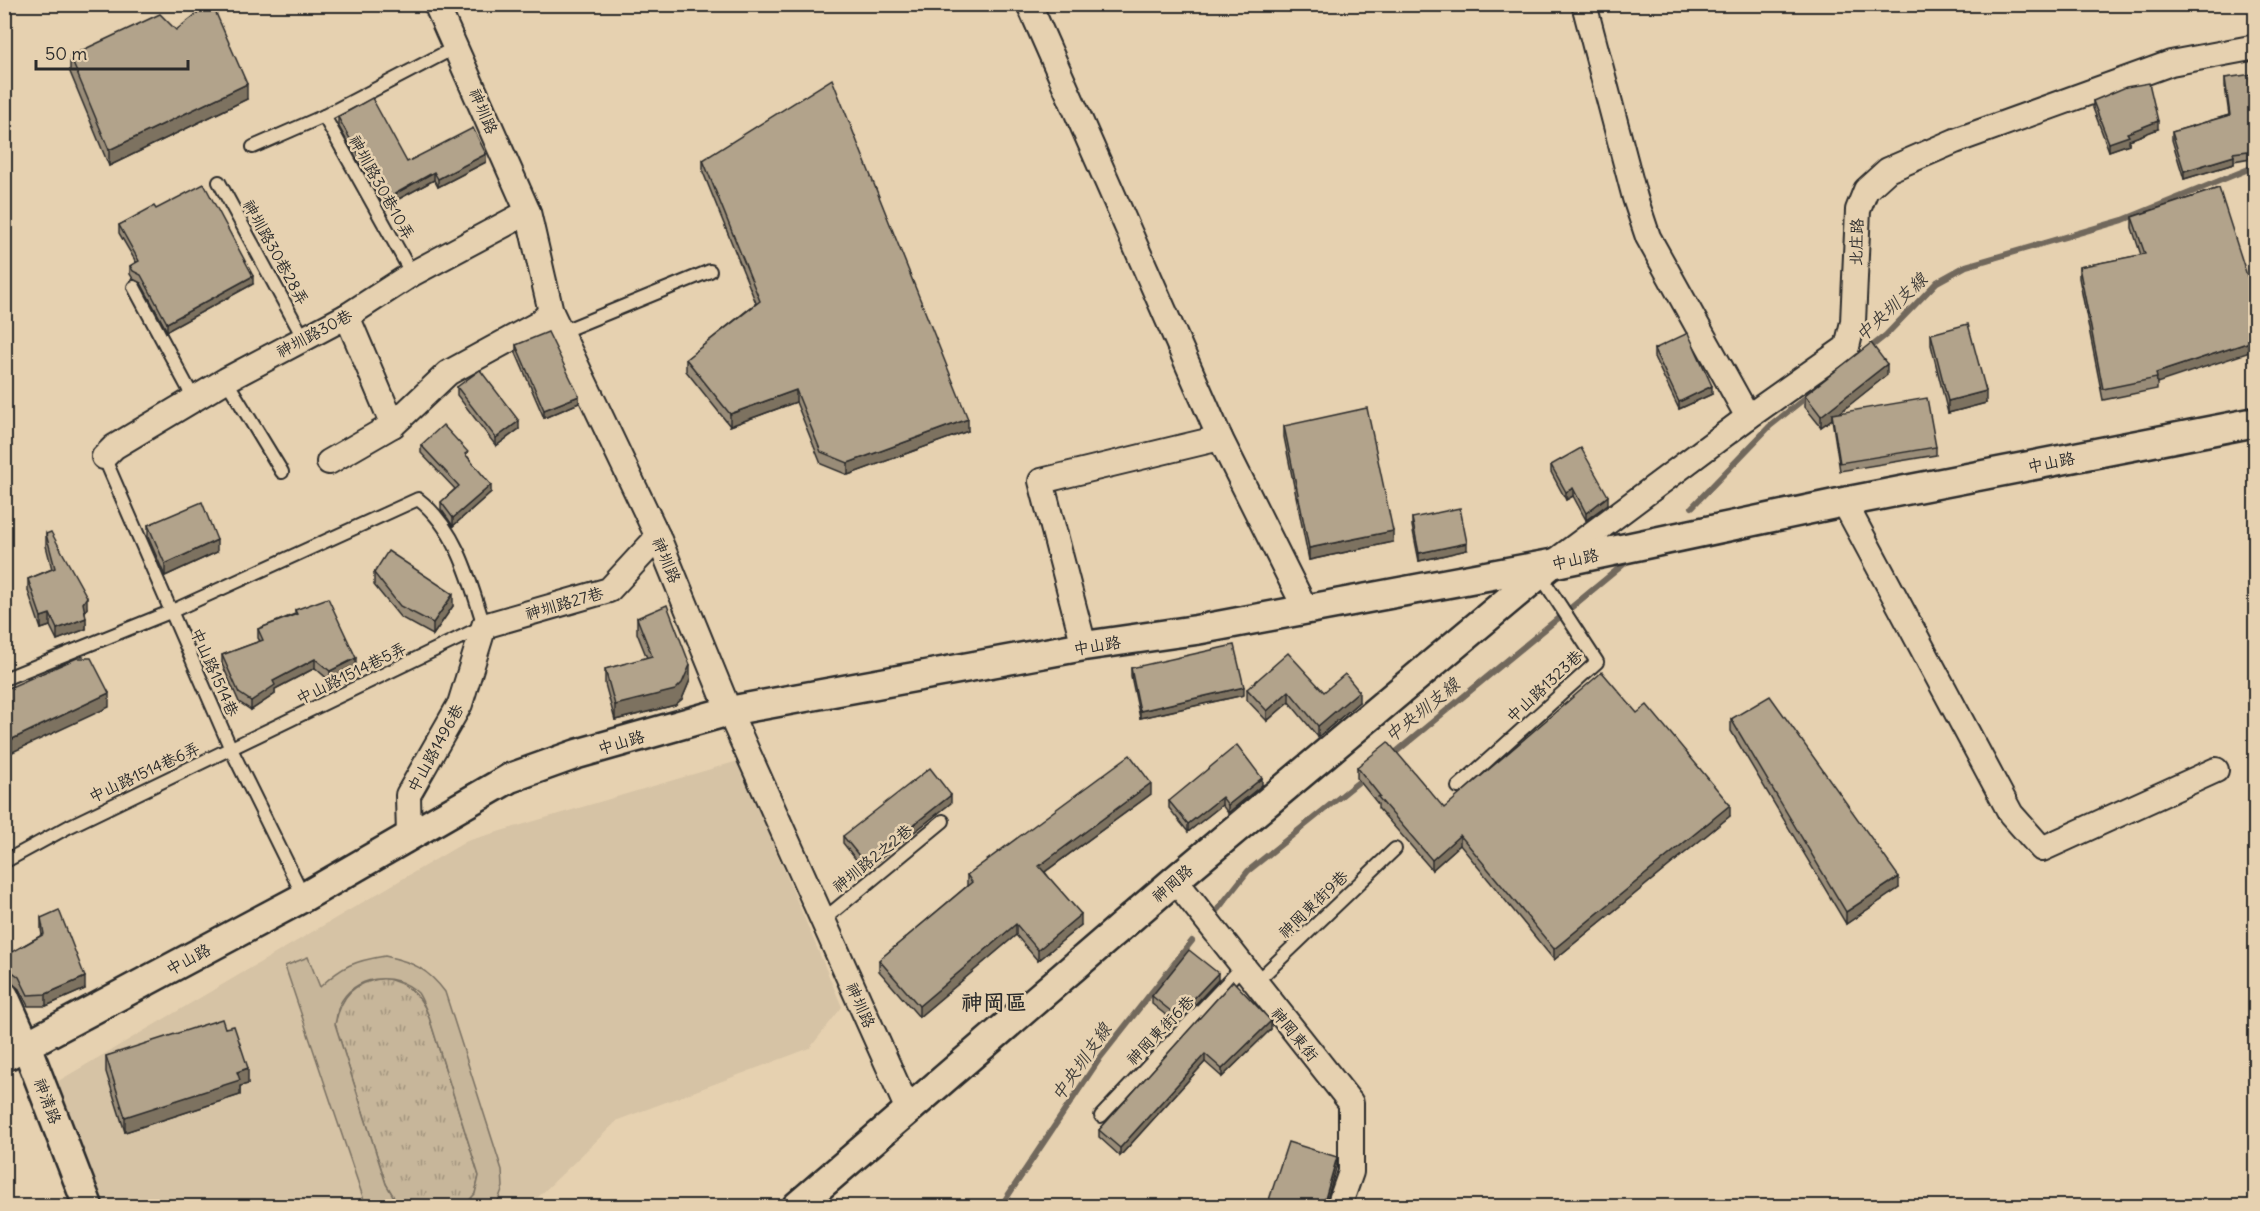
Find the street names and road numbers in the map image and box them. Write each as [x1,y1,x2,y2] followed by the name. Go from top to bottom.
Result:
[465,85,503,137] street label: 神圳路
[345,131,419,243] street label: 神圳路30巷10弄
[239,196,313,308] street label: 神圳路30巷28弄
[1845,218,1867,266] street label: 北庄路
[272,305,356,361] street label: 神圳路30巷
[2026,448,2076,476] street label: 中山路
[648,534,686,586] street label: 神圳路
[1549,544,1601,574] street label: 中山路
[523,582,605,624] street label: 神圳路27巷
[187,624,243,720] street label: 中山路1514巷
[1072,631,1122,659] street label: 中山路
[293,638,409,708] street label: 中山路1514巷5弄
[1502,646,1586,726] street label: 中山路1323巷
[402,700,468,796] street label: 中山路1496巷
[595,726,647,758] street label: 中山路
[85,737,203,807] street label: 中山路1514巷6弄
[828,820,916,896] street label: 神圳路2之2巷
[1147,860,1197,906] street label: 神岡路
[1274,866,1352,942] street label: 神岡東街9巷
[162,939,214,979] street label: 中山路
[842,979,880,1031] street label: 神圳路
[1122,991,1198,1069] street label: 神岡東街6巷
[1267,1003,1323,1065] street label: 神岡東街
[30,1075,66,1127] street label: 神清路

